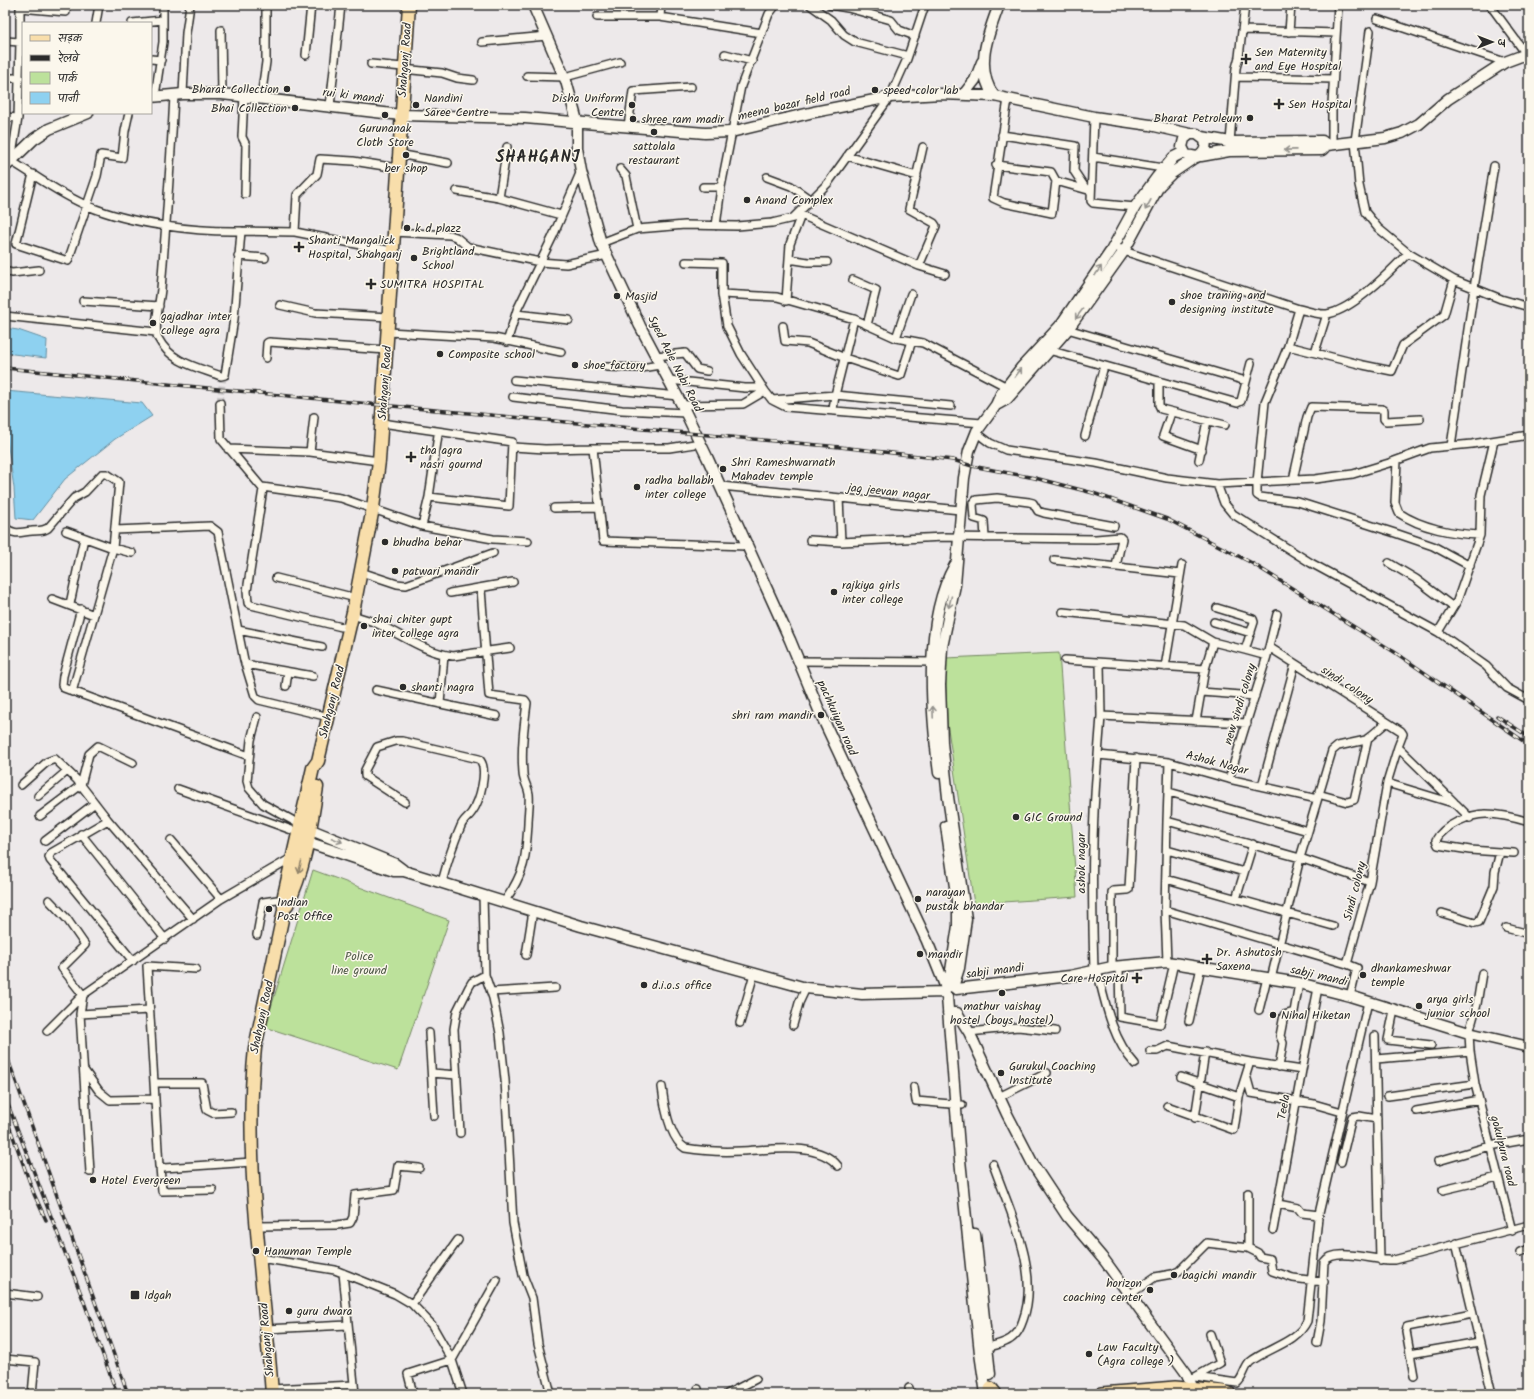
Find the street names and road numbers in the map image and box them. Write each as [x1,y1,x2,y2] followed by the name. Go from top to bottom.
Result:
[393,21,417,98] street label: Shahganj Road
[736,82,853,126] street label: meena bazar field road
[321,83,386,109] street label: rui ki mandi
[642,312,708,416] street label: Syed Aale Nabi Road
[373,344,397,421] street label: Shahganj Road
[844,478,932,506] street label: jag jeevan nagar
[1219,661,1261,747] street label: new sindi colony
[1317,661,1377,709] street label: sindi colony
[314,663,350,740] street label: Shahganj Road
[811,676,863,760] street label: pachkuiyan road
[1184,746,1251,781] street label: Ashok Nagar
[1072,832,1091,893] street label: ashok nagar
[1338,859,1372,923] street label: Sindi colony
[965,958,1026,984] street label: sabji mandi
[1289,960,1351,992] street label: sabji mandi
[245,978,279,1055] street label: Shahganj Road
[1272,1092,1296,1121] street label: Teela
[1485,1113,1521,1189] street label: gokulpura road
[254,1301,280,1378] street label: Shahganj Road

